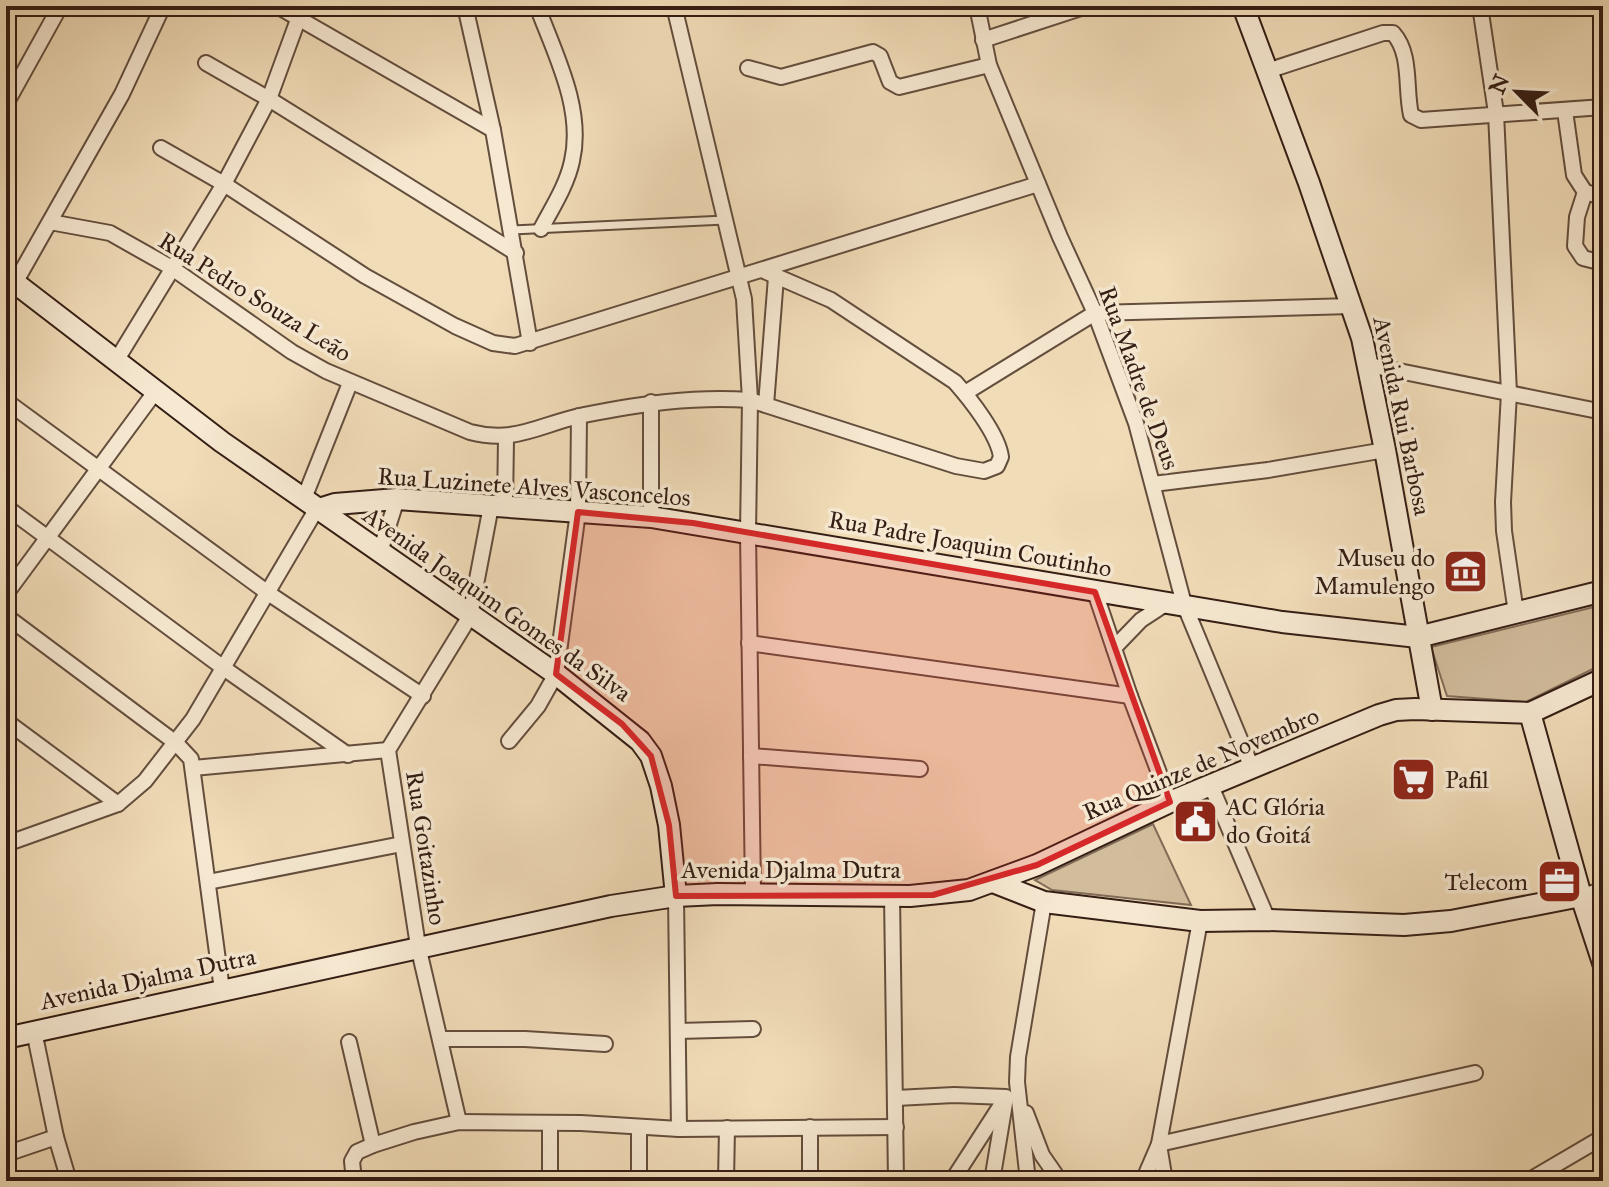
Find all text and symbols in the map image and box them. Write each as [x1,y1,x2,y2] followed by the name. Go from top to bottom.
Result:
[1477,52,1557,132] north arrow
[1483,70,1515,98] text: N
[153,226,357,368] street label: Rua Pedro Souza Leão
[1092,282,1186,474] street label: Rua Madre de Deus
[1366,313,1438,519] street label: Avenida Rui Barbosa
[376,461,692,513] street label: Rua Luzinete Alves Vasconcelos
[356,499,638,709] street label: Avenida Joaquim Gomes da Silva
[826,504,1114,584] street label: Rua Padre Joaquim Coutinho
[1314,543,1435,601] place label: Museu do Mamulengo
[1442,548,1490,596] museum icon: Museu do Mamulengo
[1078,701,1324,827] street label: Rua Quinze de Novembro
[1390,756,1438,804] supermarket icon: Pafil
[1445,765,1489,795] place label: Pafil
[399,769,453,927] street label: Rua Goitazinho
[1225,792,1326,850] place label: AC Glória do Goitá
[1171,797,1219,845] public building icon: AC Glória do Goitá
[680,855,902,885] street label: Avenida Djalma Dutra
[1535,858,1583,906] office icon: Telecom
[1445,867,1528,897] place label: Telecom
[37,941,259,1017] street label: Avenida Djalma Dutra

